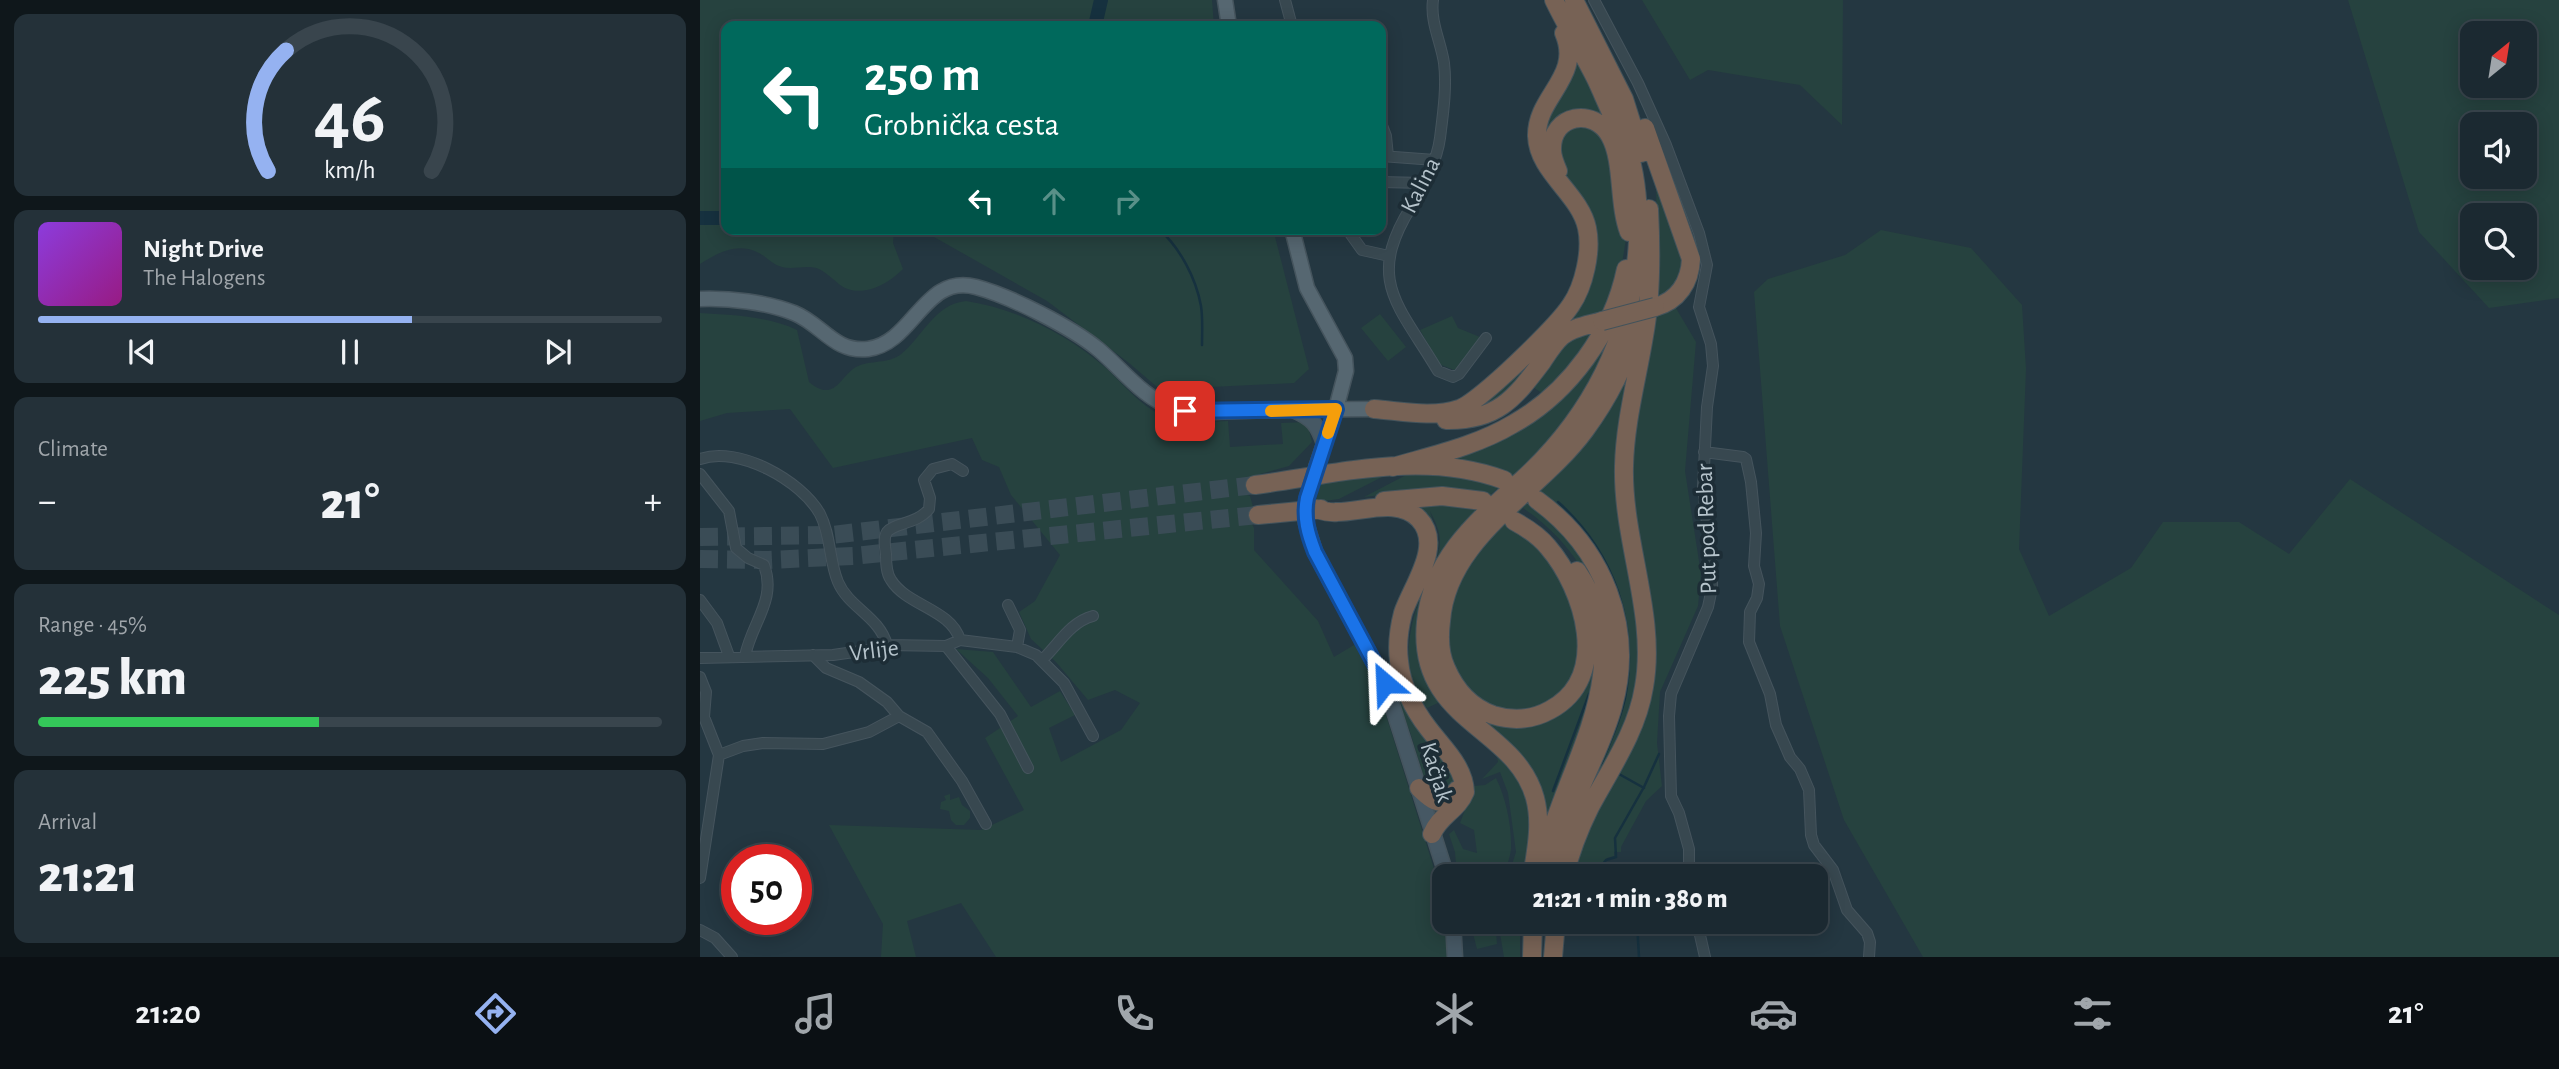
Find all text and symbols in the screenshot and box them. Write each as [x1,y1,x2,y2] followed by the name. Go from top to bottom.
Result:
[2460,21,2538,98] north arrow
[2460,21,2537,280] map controls
[749,49,840,140] icon: left
[864,51,981,100] text: 250 m
[314,83,386,156] text: 46
[864,109,1059,141] text: Grobnička cesta
[2460,112,2537,189] button: sound
[1397,154,1445,217] street label: Kalina
[324,158,376,183] text: km/h
[962,182,1000,220] icon: left
[1035,182,1073,220] icon: ahead
[1108,182,1146,220] icon: right
[2460,203,2537,280] button: search
[143,236,264,262] text: Night Drive
[143,267,265,290] text: The Halogens
[123,333,161,371] icon: previous
[331,333,369,371] icon: pause
[539,333,577,371] icon: next
[1155,381,1215,441] pin
[1166,392,1204,430] icon: arrive
[38,438,108,461] text: Climate
[1693,463,1721,595] street label: Put pod Rebar
[320,476,380,528] text: 21°
[38,483,56,521] text: −
[644,483,662,521] text: +
[38,614,147,637] text: Range · 45%
[848,636,900,666] street label: Vrlije
[1348,646,1422,720] position arrow
[38,652,187,704] text: 225 km
[1416,739,1457,805] street label: Kačjak
[38,811,97,834] text: Arrival
[721,844,812,935] speed limit sign: 50
[38,849,138,901] text: 21:21
[1532,886,1728,912] text: 21:21 · 1 min · 380 m
[471,989,520,1038] icon: directions
[791,989,840,1038] icon: music
[1110,989,1159,1038] icon: phone
[1430,989,1479,1038] icon: climate
[1749,989,1798,1038] icon: car
[2068,989,2117,1038] icon: filters
[135,997,201,1029] text: 21:20
[2388,997,2424,1029] text: 21°

